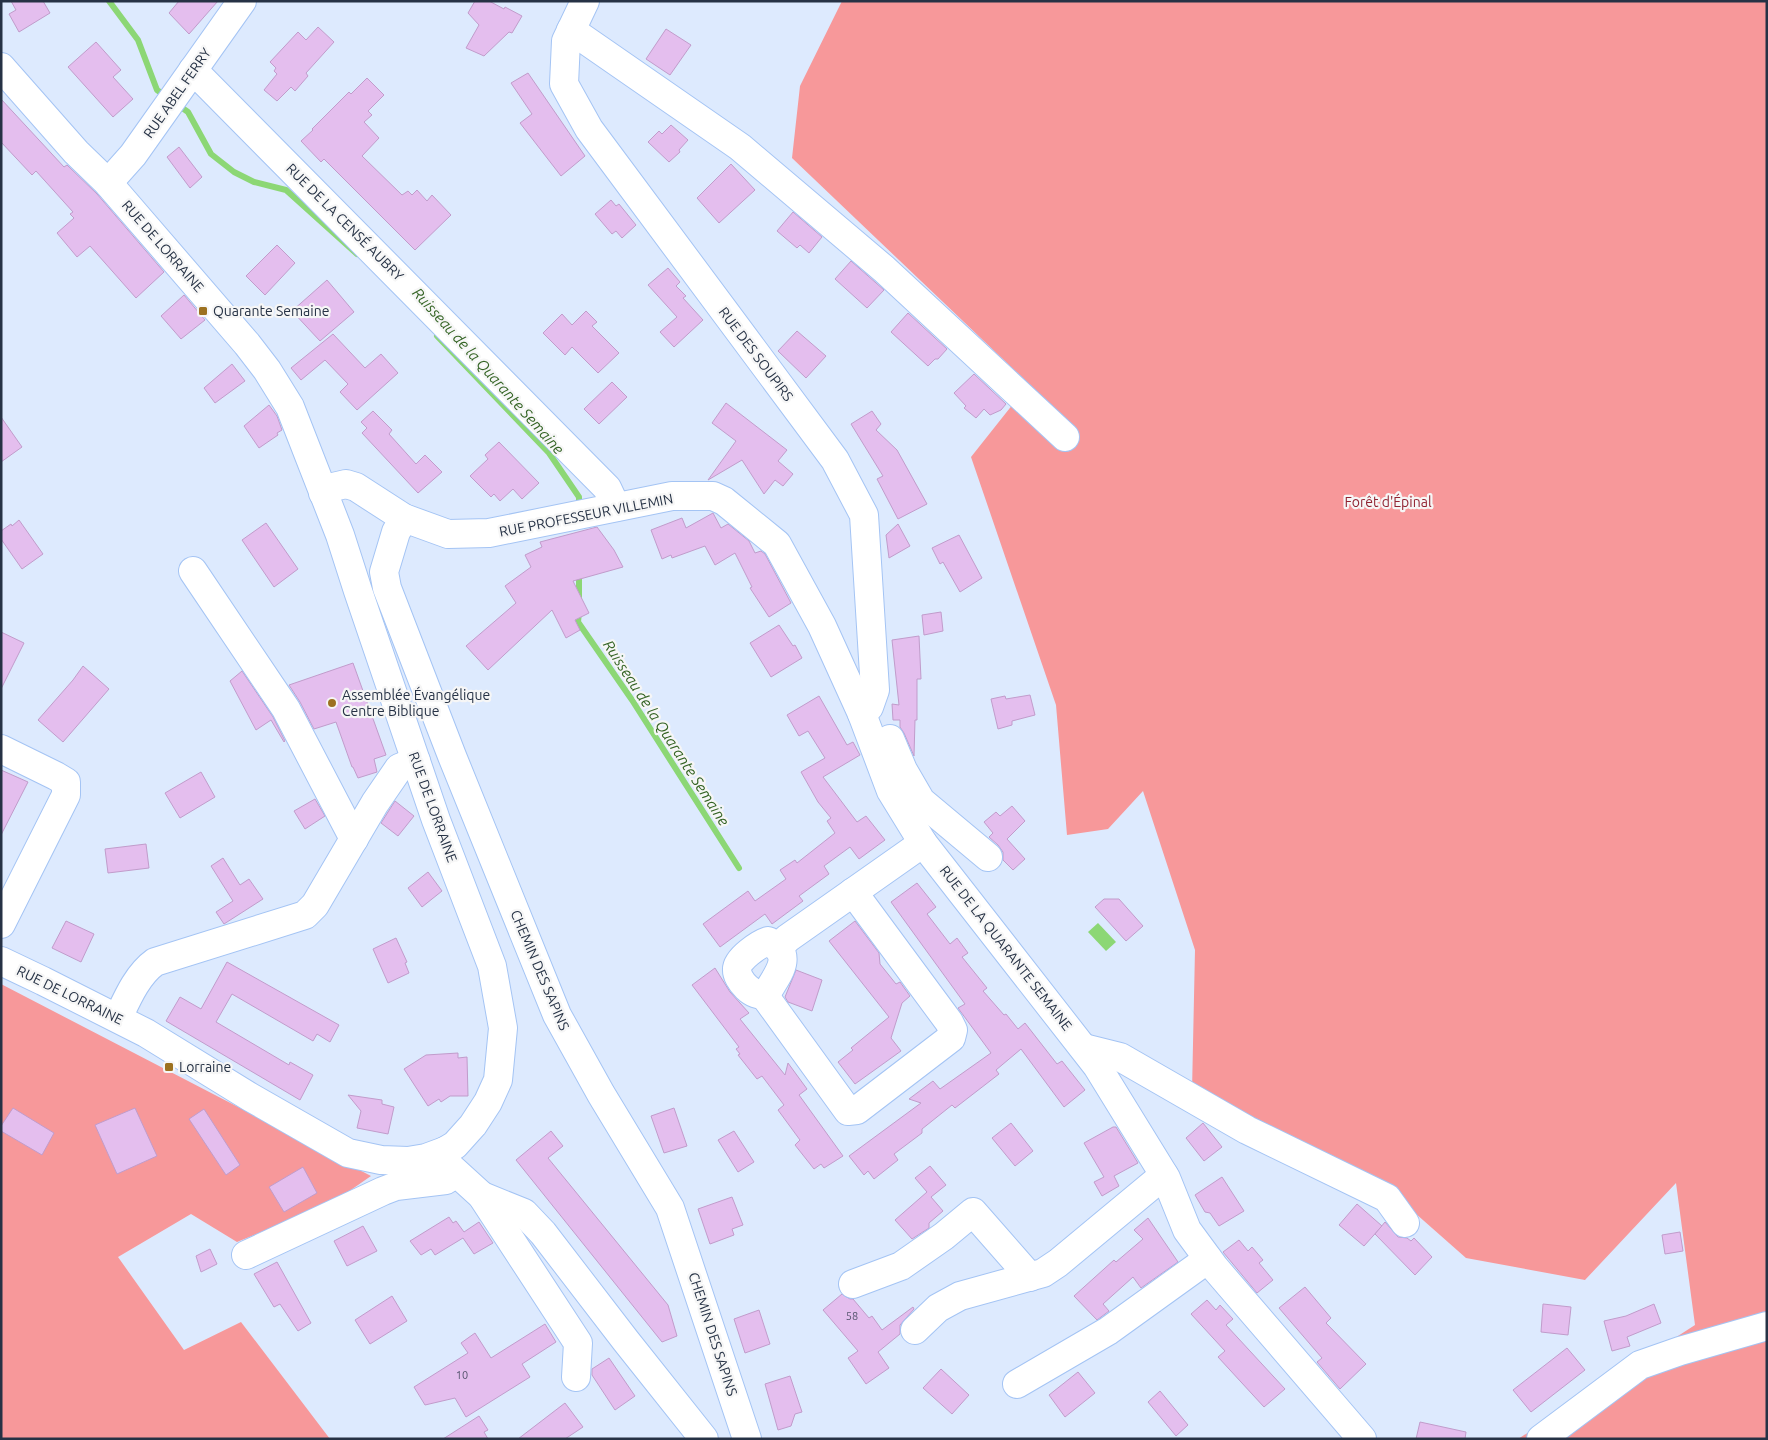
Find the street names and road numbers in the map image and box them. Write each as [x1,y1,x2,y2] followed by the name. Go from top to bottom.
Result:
[140,45,214,141] street label: RUE ABEL FERRY
[283,159,408,284] street label: RUE DE LA CENSÉ AUBRY
[119,197,207,295] street label: RUE DE LORRAINE
[715,304,797,404] street label: RUE DES SOUPIRS
[498,490,674,540] street label: RUE PROFESSEUR VILLEMIN
[406,750,460,864] street label: RUE DE LORRAINE
[937,862,1075,1034] street label: RUE DE LA QUARANTE SEMAINE
[507,907,573,1033] street label: CHEMIN DES SAPINS
[14,962,126,1028] street label: RUE DE LORRAINE
[685,1270,741,1398] street label: CHEMIN DES SAPINS

